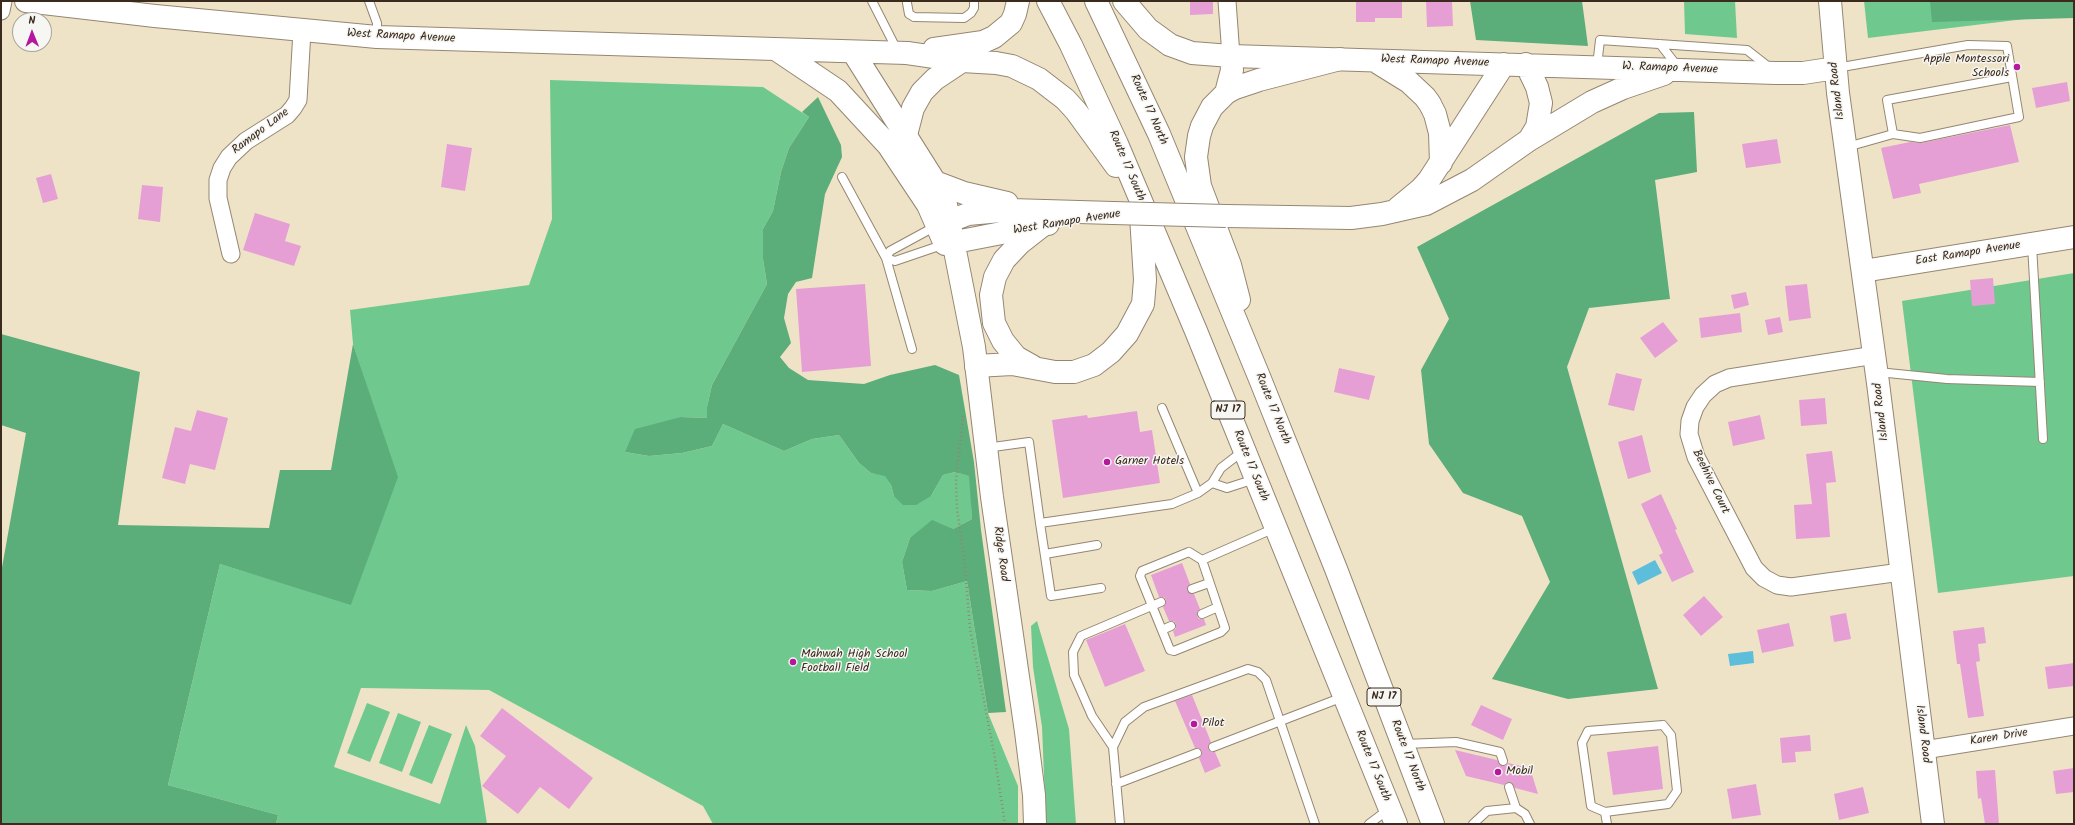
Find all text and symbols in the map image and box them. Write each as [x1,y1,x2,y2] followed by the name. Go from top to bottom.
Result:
[12,12,52,52] north arrow
[28,12,35,30] text: N
[346,27,456,47] street label: West Ramapo Avenue
[1381,53,1489,71] street label: West Ramapo Avenue
[1923,53,2009,81] place label: Apple Montessori Schools
[1622,60,1718,78] street label: W. Ramapo Avenue
[1827,61,1849,121] street label: Island Road
[2012,62,2022,72] marker: Apple Montessori Schools
[1126,72,1170,148] street label: Route 17 North
[230,106,292,158] street label: Ramapo Lane
[1105,128,1147,204] street label: Route 17 South
[1012,207,1122,239] street label: West Ramapo Avenue
[1914,239,2022,269] street label: East Ramapo Avenue
[1251,371,1293,447] street label: Route 17 North
[1871,382,1893,442] street label: Island Road
[1211,401,1245,419] road number: NJ 17
[1229,428,1271,504] street label: Route 17 South
[1688,447,1732,517] street label: Beehive Court
[1115,455,1184,469] place label: Garner Hotels
[1102,457,1112,467] marker: Garner Hotels
[989,525,1011,583] street label: Ridge Road
[801,648,907,676] place label: Mahwah High School Football Field
[788,657,798,667] marker: Mahwah High School Football Field
[1367,688,1401,706] road number: NJ 17
[1911,704,1933,764] street label: Island Road
[1202,717,1224,731] place label: Pilot
[1387,718,1427,794] street label: Route 17 North
[1189,719,1199,729] marker: Pilot
[1969,726,2029,750] street label: Karen Drive
[1351,728,1393,804] street label: Route 17 South
[1506,765,1533,779] place label: Mobil
[1493,767,1503,777] marker: Mobil

